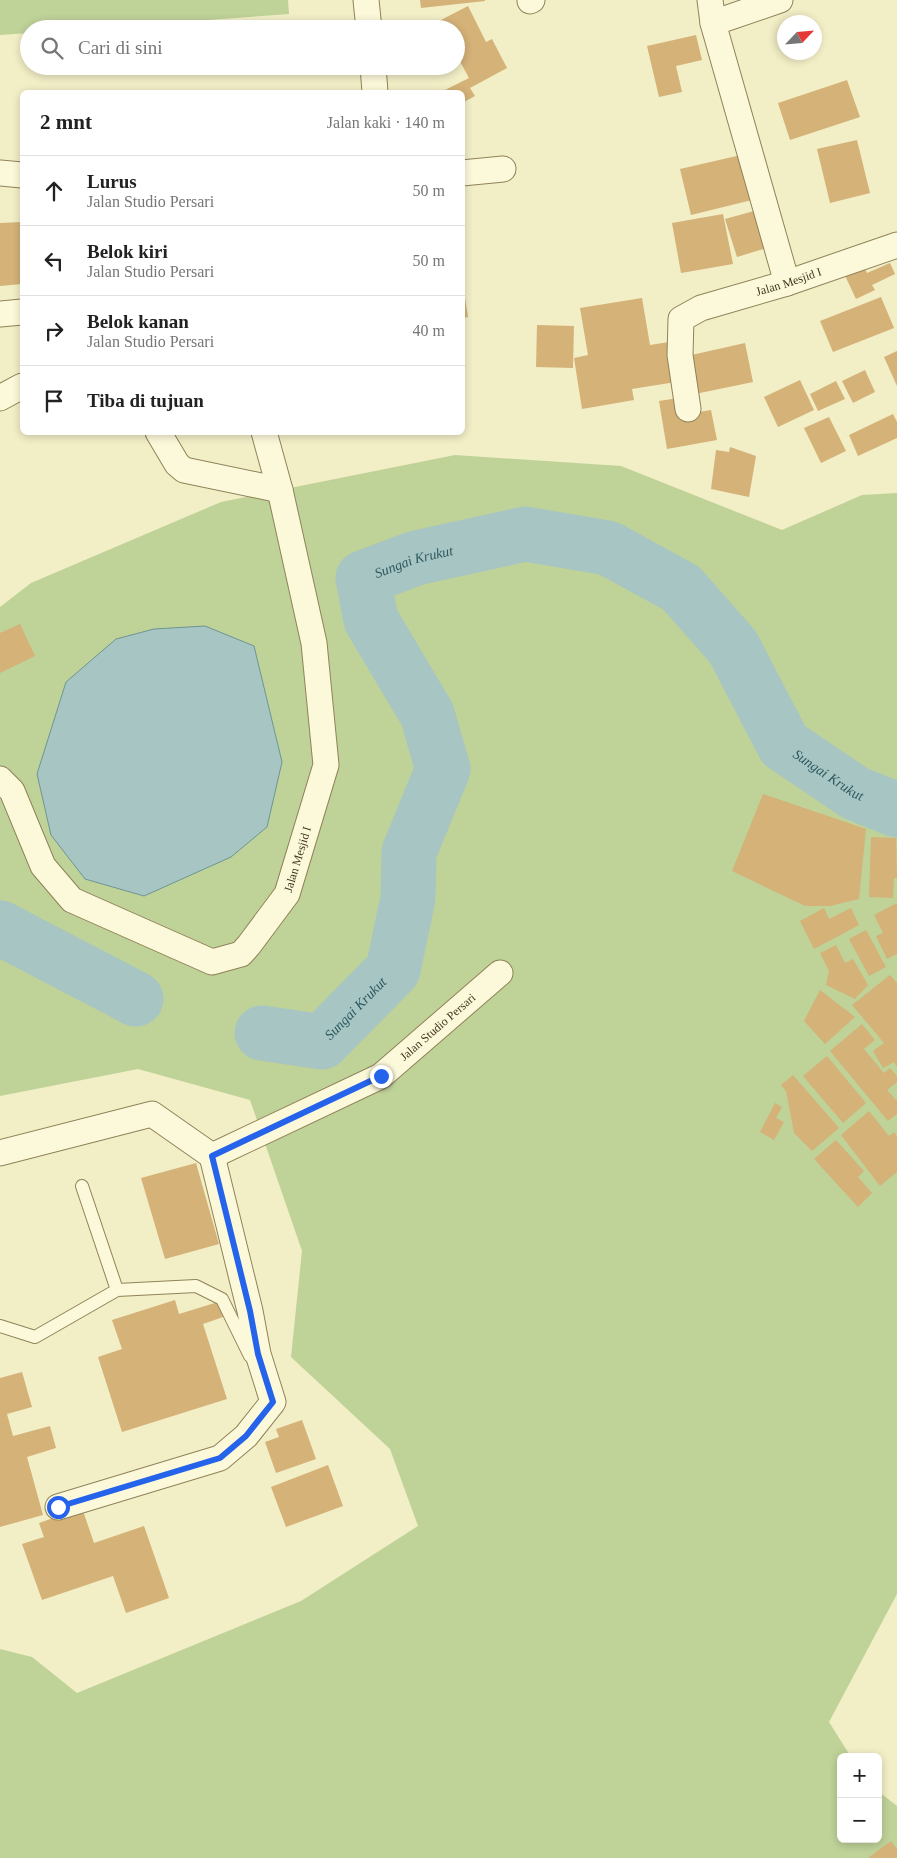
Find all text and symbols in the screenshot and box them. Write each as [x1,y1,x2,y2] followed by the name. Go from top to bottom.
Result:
[777,15,822,60] north arrow
[20,20,465,75] search box
[38,34,66,62] icon: search
[78,37,162,58] text: Cari di sini
[40,110,92,134] text: 2 mnt
[327,114,445,131] text: Jalan kaki · 140 m
[87,171,137,192] text: Lurus
[40,177,68,205] icon: ahead
[413,182,445,199] text: 50 m
[87,193,214,210] text: Jalan Studio Persari
[87,241,168,262] text: Belok kiri
[40,247,68,275] icon: left
[413,252,445,269] text: 50 m
[87,263,214,280] text: Jalan Studio Persari
[754,265,823,299] street label: Jalan Mesjid I
[87,311,189,332] text: Belok kanan
[40,317,68,345] icon: right
[413,322,445,339] text: 40 m
[87,333,214,350] text: Jalan Studio Persari
[40,387,68,415] icon: arrive
[87,390,204,411] text: Tiba di tujuan
[372,542,455,580] water label: Sungai Krukut
[791,746,867,804] water label: Sungai Krukut
[281,825,314,894] street label: Jalan Mesjid I
[321,973,390,1043] water label: Sungai Krukut
[397,990,479,1064] street label: Jalan Studio Persari
[370,1065,393,1088] route end
[47,1496,70,1519] route start
[837,1753,882,1843] map controls
[837,1753,882,1798] button: +
[837,1798,882,1843] button: −

